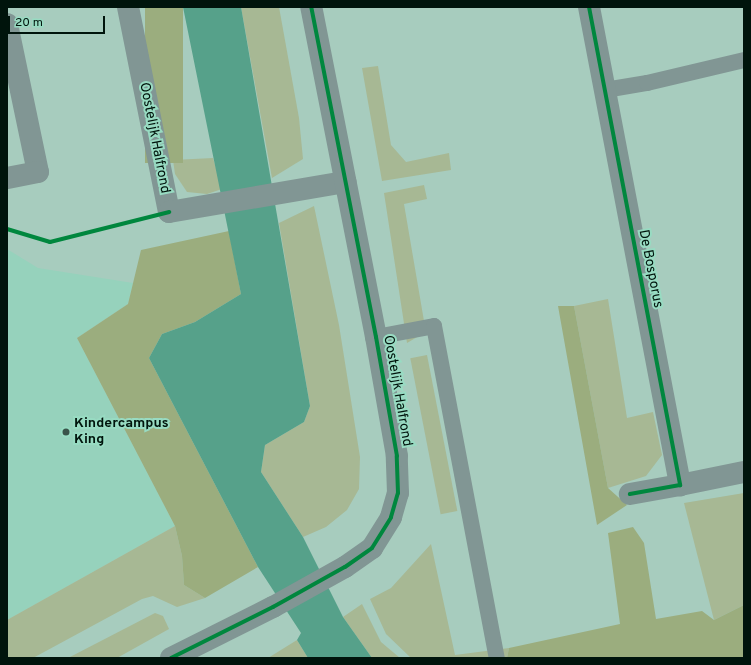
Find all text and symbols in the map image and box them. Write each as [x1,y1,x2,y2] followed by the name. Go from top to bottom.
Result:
[10,8,107,34] scale bar
[15,15,43,31] text: 20 m
[135,81,173,195] street label: Oostelijk Halfrond
[634,228,666,310] street label: De Bosporus
[379,334,415,448] street label: Oostelijk Halfrond
[74,416,169,448] place label: Kindercampus King
[61,427,71,437] marker: Kindercampus King

